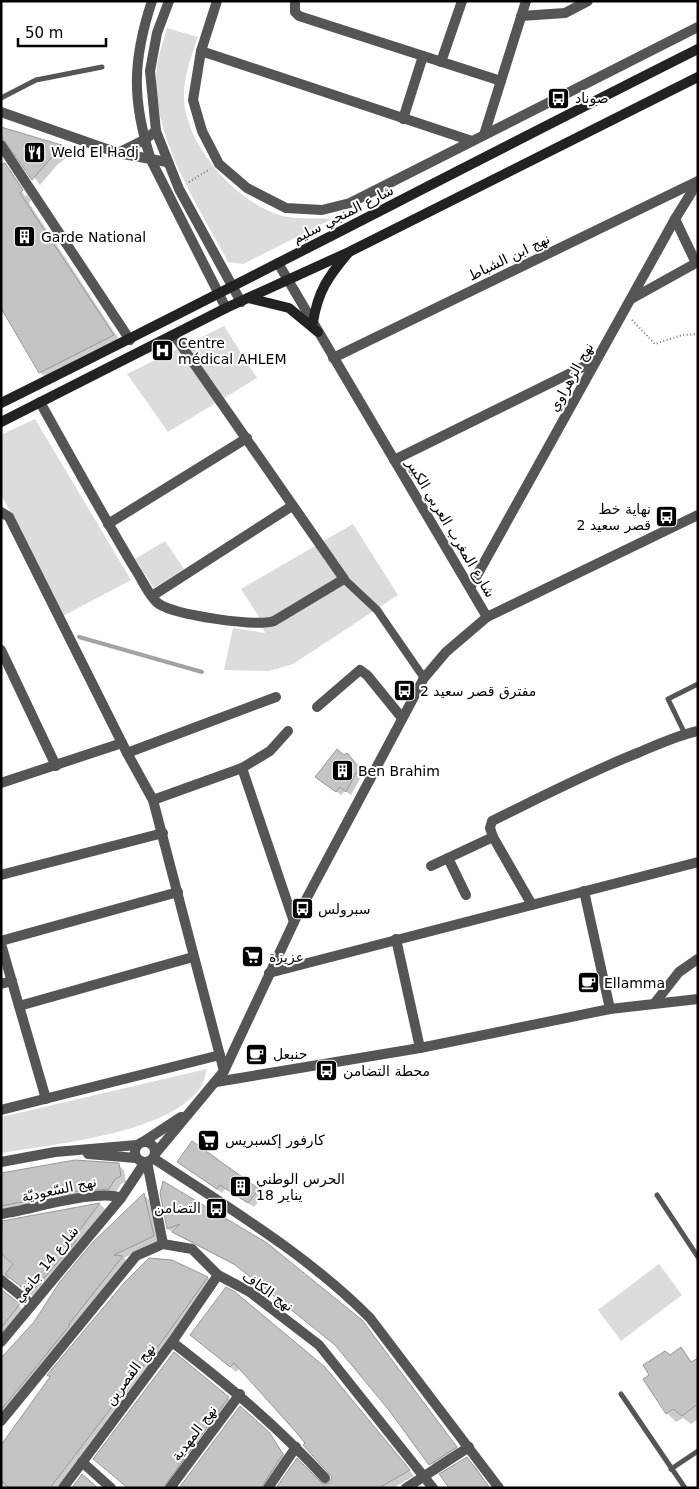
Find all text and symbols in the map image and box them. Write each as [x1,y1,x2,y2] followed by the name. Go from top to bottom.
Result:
[18,15,105,47] scale bar
[25,24,63,42] text: 50 m
[547,86,571,110] bus stop icon: صوناد
[575,90,609,107] place label: صوناد
[23,140,47,164] restaurant icon: Weld El Hadj
[51,144,139,160] place label: Weld El Hadj
[290,182,397,247] street label: شارع المنجي سليم
[13,225,37,249] building icon: Garde National
[41,229,146,245] place label: Garde National
[466,230,553,285] street label: نهج ابن الشباط
[178,335,286,367] place label: Centre médical AHLEM
[150,339,174,363] hospital icon: Centre médical AHLEM
[545,340,597,415] street label: نهج الزهراوي
[402,455,499,601] street label: شارع المغرب العربي الكبير
[577,501,651,534] place label: نهاية خط قصر سعيد 2
[655,505,679,529] bus stop icon: نهاية خط قصر سعيد 2
[392,679,416,703] bus stop icon: مفترق قصر سعيد 2
[420,683,536,700] place label: مفترق قصر سعيد 2
[330,759,354,783] building icon: Ben Brahim
[358,763,440,779] place label: Ben Brahim
[290,897,314,921] bus stop icon: سبرولس
[318,901,371,918] place label: سبرولس
[241,945,265,969] supermarket icon: عزيزة
[269,949,304,966] place label: عزيزة
[576,971,600,995] cafe icon: Ellamma
[604,975,665,991] place label: Ellamma
[245,1042,269,1066] cafe icon: حنبعل
[273,1046,307,1062] place label: حنبعل
[315,1059,339,1083] bus stop icon: محطة التضامن
[343,1063,430,1080] place label: محطة التضامن
[197,1128,221,1152] supermarket icon: كارفور إكسبريس
[225,1132,325,1149] place label: كارفور إكسبريس
[256,1171,345,1204] place label: الحرس الوطني 18 يناير
[20,1173,98,1206] street label: نهج السّعوديّة
[228,1175,252,1199] building icon: الحرس الوطني 18 يناير
[205,1196,229,1220] bus stop icon: التضامن
[154,1200,201,1217] place label: التضامن
[10,1223,82,1306] street label: شارع 14 جانفي
[239,1268,297,1315] street label: نهج الكاف
[101,1340,159,1409] street label: نهج القصرين
[168,1402,221,1464] street label: نهج المهدية

